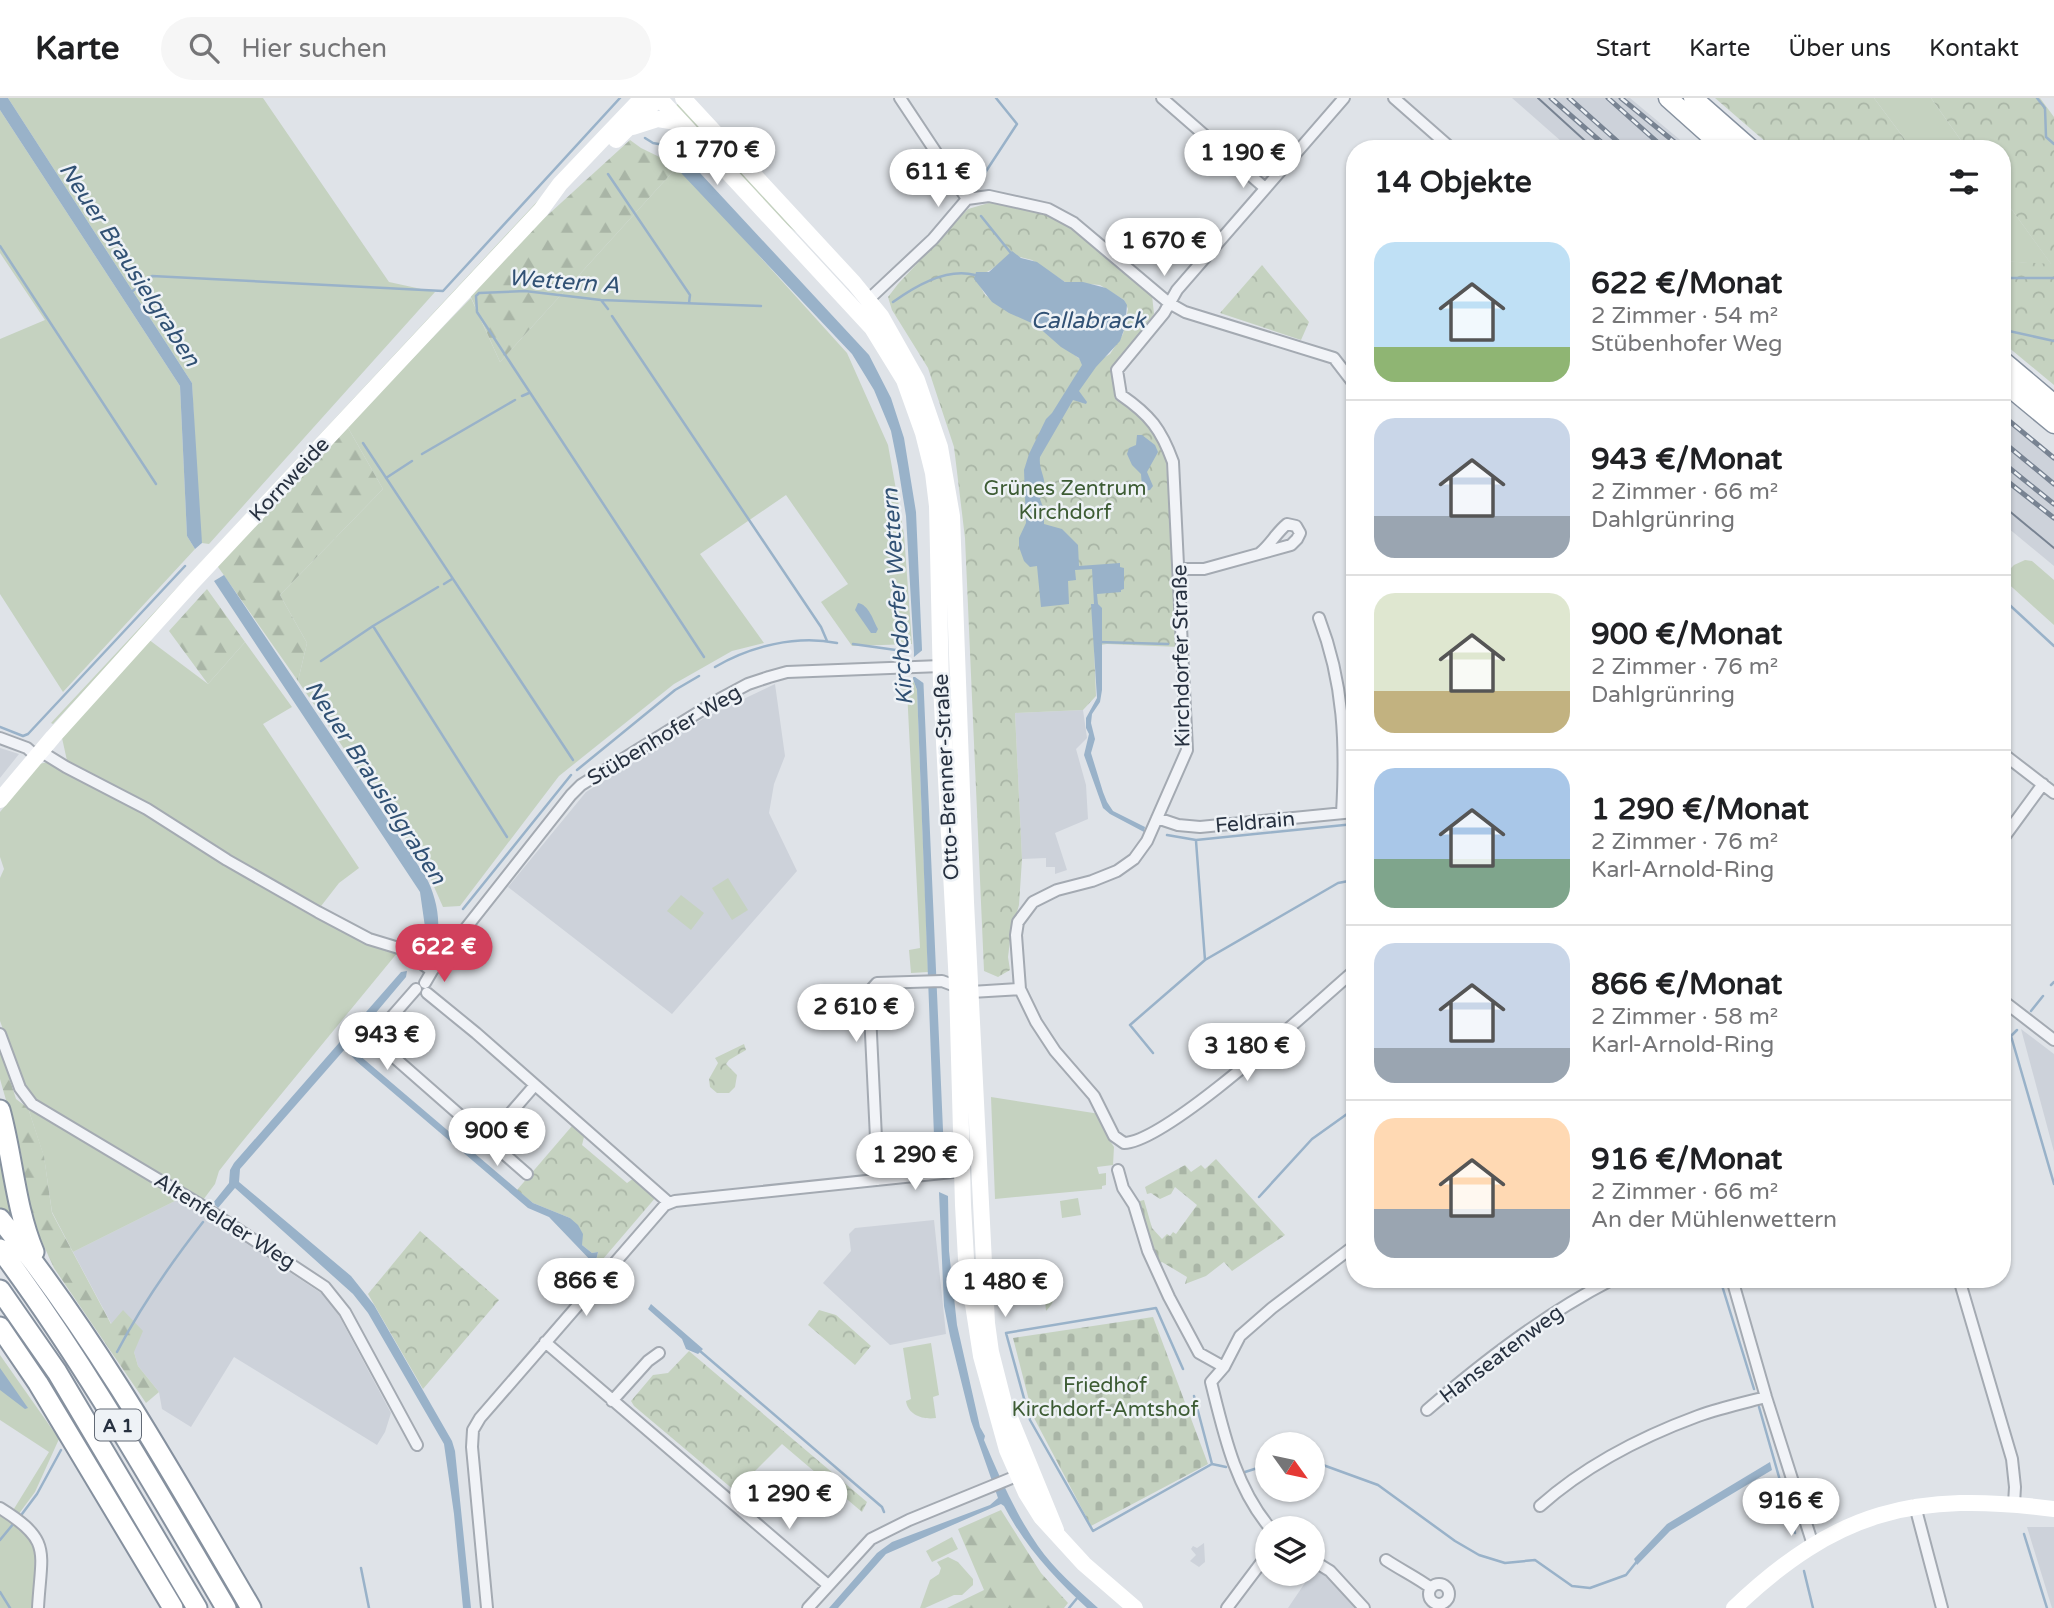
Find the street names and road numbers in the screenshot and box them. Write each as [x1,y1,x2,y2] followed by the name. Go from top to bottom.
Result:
[244,432,335,527] street label: Kornweide
[1167,564,1196,748] street label: Kirchdorfer Straße
[929,673,964,881] street label: Otto-Brenner-Straße
[583,680,746,791] street label: Stübenhofer Weg
[1214,807,1296,838] street label: Feldrain
[150,1168,300,1275] street label: Altenfelder Weg
[1435,1300,1568,1409] street label: Hanseatenweg
[95,1410,141,1441] road number: A 1

